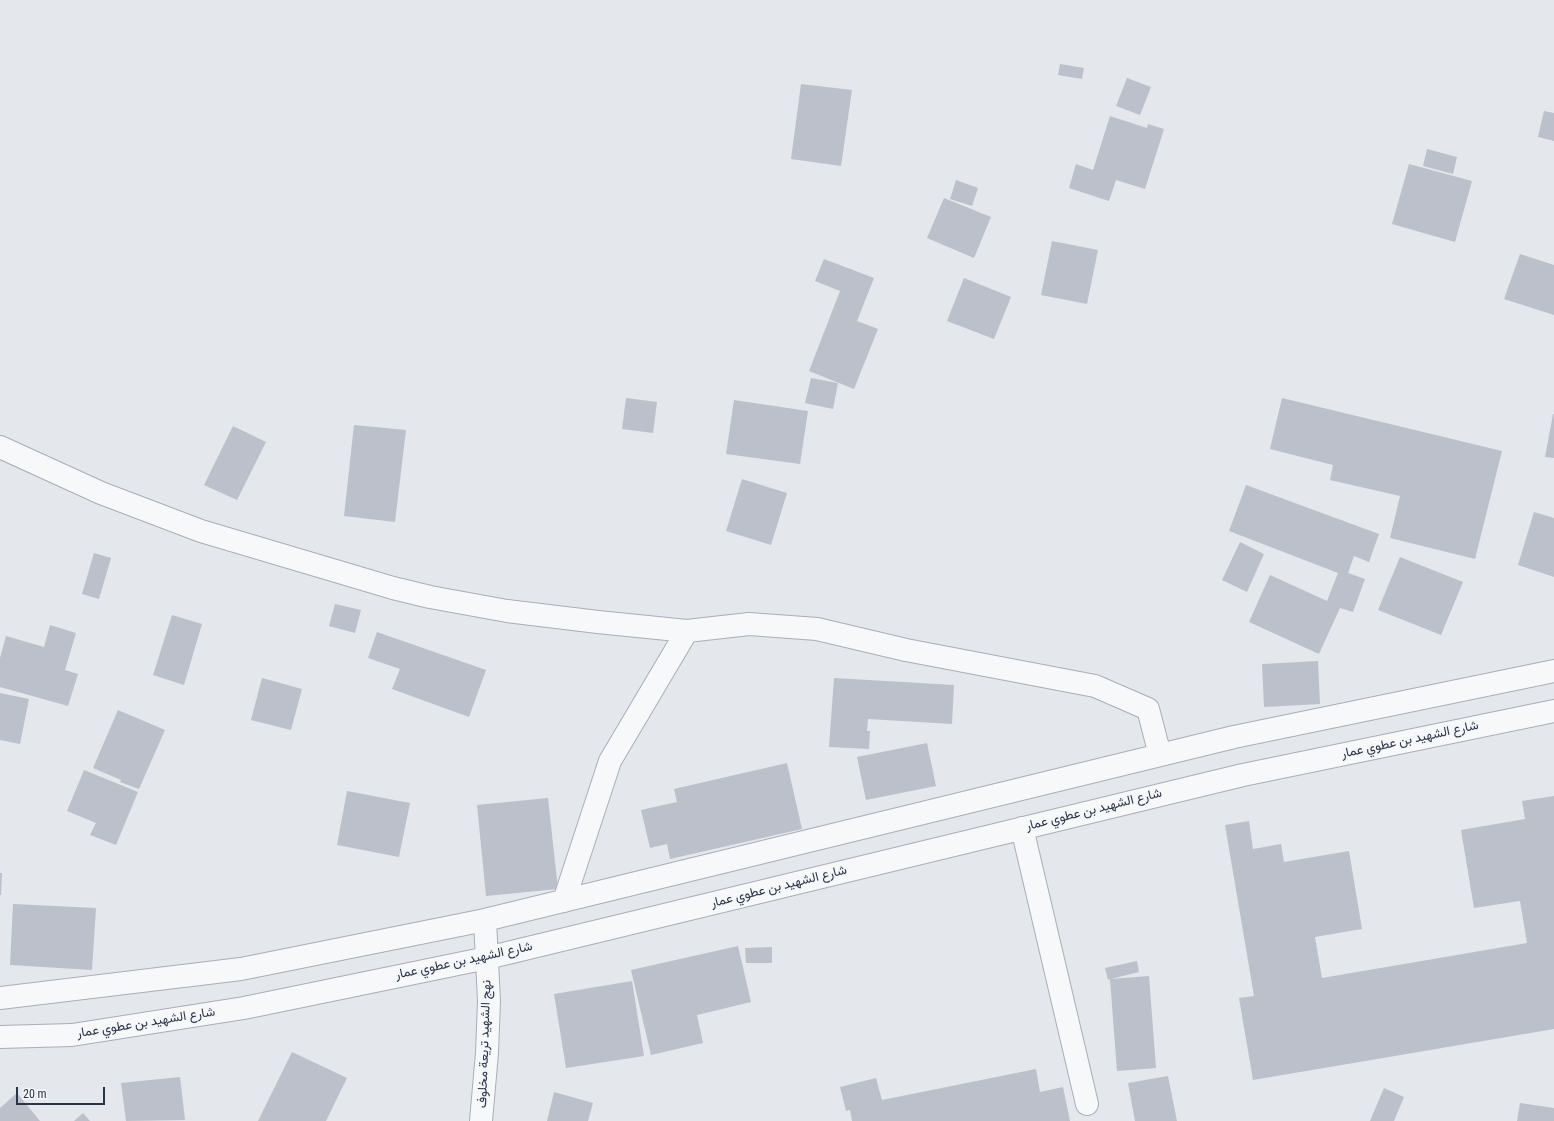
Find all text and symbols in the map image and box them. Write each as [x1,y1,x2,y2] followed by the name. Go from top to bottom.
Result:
[1340,718,1480,762] street label: شارع الشهيد بن عطوي عمار
[1024,786,1164,834] street label: شارع الشهيد بن عطوي عمار
[709,863,849,911] street label: شارع الشهيد بن عطوي عمار
[394,939,534,983] street label: شارع الشهيد بن عطوي عمار
[475,980,495,1108] street label: نهج الشهيد تريعة مخلوف
[76,1004,216,1042] street label: شارع الشهيد بن عطوي عمار
[18,1079,107,1105] scale bar
[23,1087,47,1101] text: 20 m

